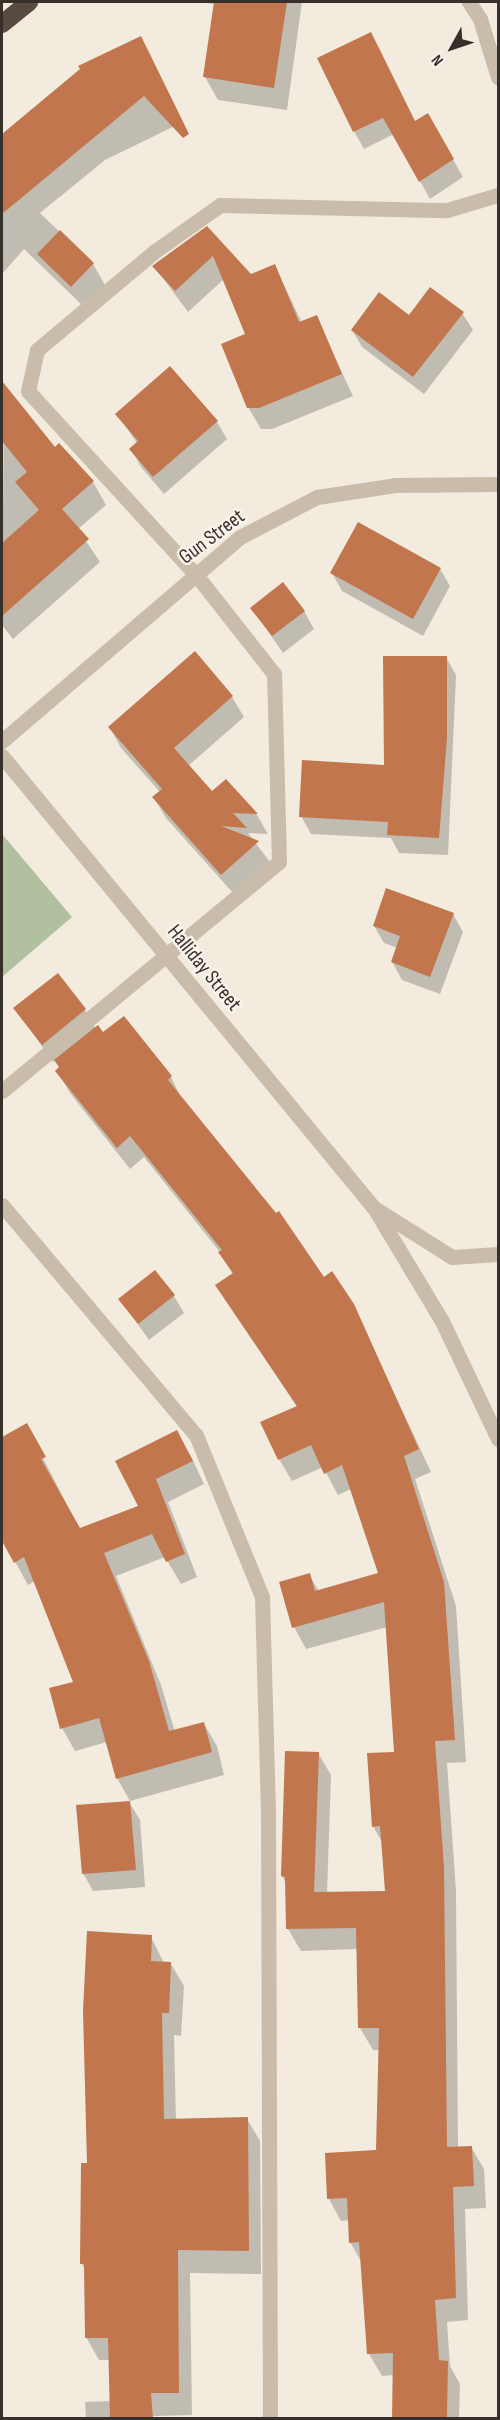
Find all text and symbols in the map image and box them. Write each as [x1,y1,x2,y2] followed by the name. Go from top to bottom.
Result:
[422,18,482,78] north arrow
[428,51,448,69] text: N
[174,504,250,570] street label: Gun Street
[162,920,246,1016] street label: Halliday Street

